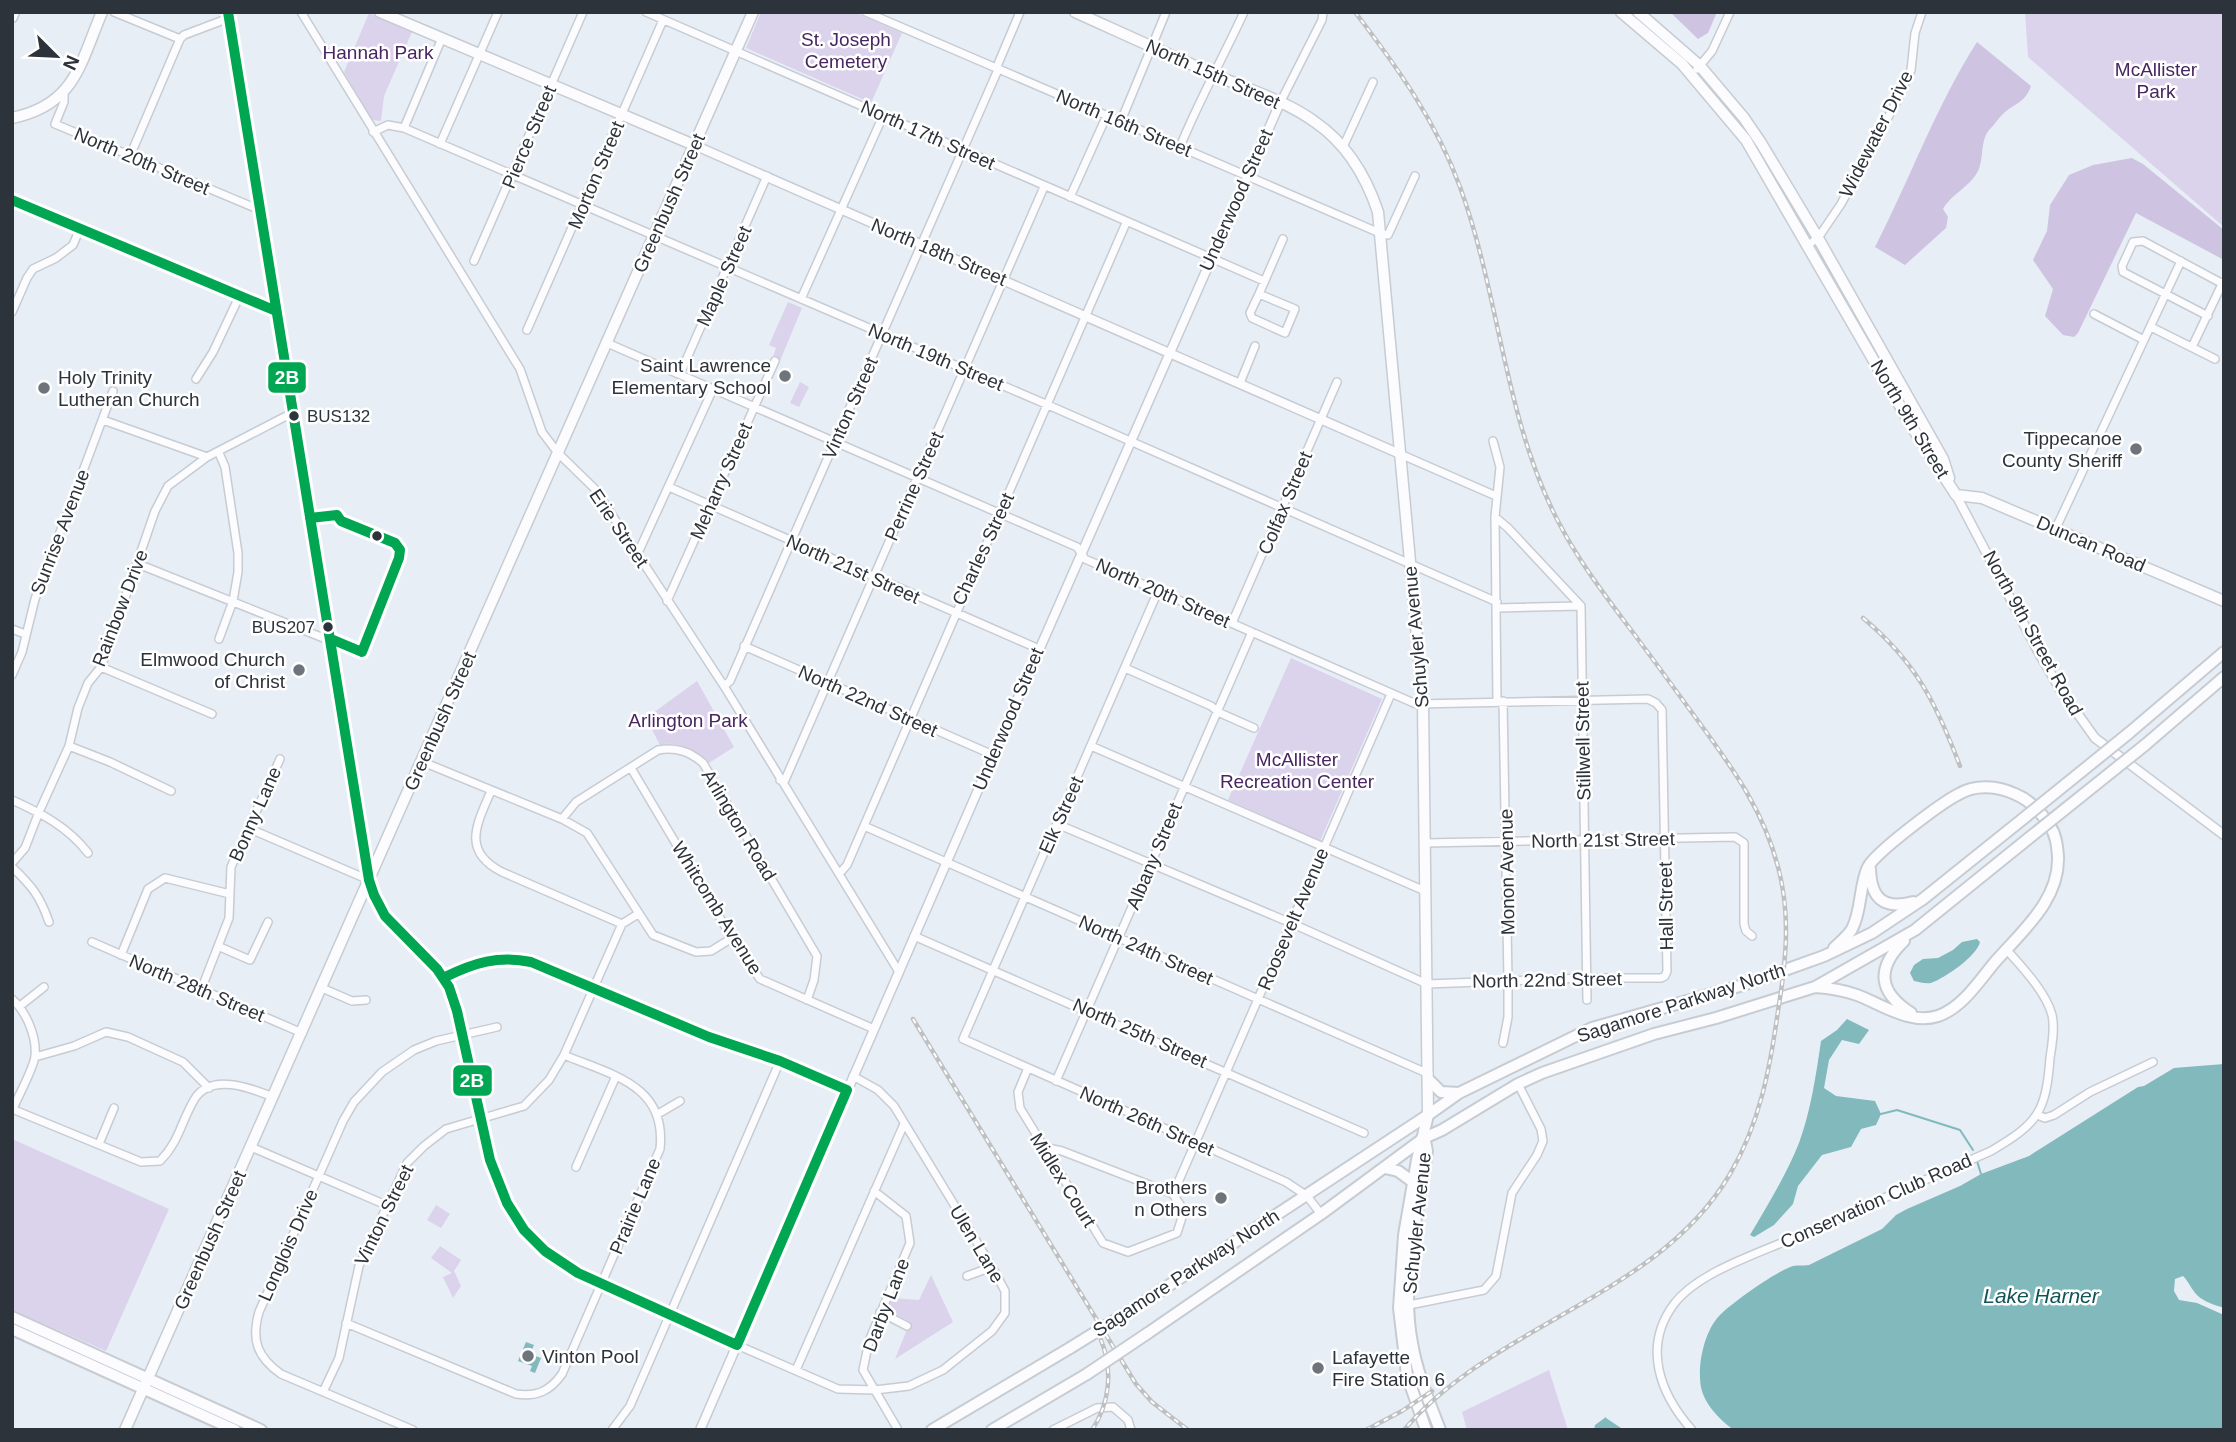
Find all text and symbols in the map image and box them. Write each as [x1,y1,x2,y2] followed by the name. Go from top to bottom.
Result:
[21,21,91,91] north arrow
[801,29,891,72] park label: St. Joseph Cemetery
[1143,35,1284,113] street label: North 15th Street
[323,42,434,63] park label: Hannah Park
[59,52,83,73] text: N
[2115,59,2198,102] park label: McAllister Park
[1835,67,1917,201] street label: Widewater Drive
[498,82,560,192] street label: Pierce Street
[1053,85,1195,161] street label: North 16th Street
[858,96,999,174] street label: North 17th Street
[564,117,628,232] street label: Morton Street
[71,123,213,199] street label: North 20th Street
[1195,125,1277,274] street label: Underwood Street
[629,130,709,276] street label: Greenbush Street
[868,214,1010,290] street label: North 18th Street
[692,222,756,329] street label: Maple Street
[865,319,1007,395] street label: North 19th Street
[818,353,882,462] street label: Vinton Street
[612,355,771,398] place label: Saint Lawrence Elementary School
[1866,356,1954,483] street label: North 9th Street
[267,361,307,394] line badge: 2B
[58,367,200,410] place label: Holy Trinity Lutheran Church
[275,367,299,388] text: 2B
[777,368,793,384] marker: Saint Lawrence Elementary School
[36,380,52,396] marker: Holy Trinity Lutheran Church
[307,407,370,426] place label: BUS132
[287,409,301,423] marker: BUS132
[686,419,756,543] street label: Meharry Street
[881,428,948,544] street label: Perrine Street
[2002,428,2123,471] place label: Tippecanoe County Sheriff
[2128,441,2144,457] marker: Tippecanoe County Sheriff
[1254,448,1316,558] street label: Colfax Street
[26,466,94,598] street label: Sunrise Avenue
[585,485,653,572] street label: Erie Street
[948,489,1018,608] street label: Charles Street
[2033,512,2149,576] street label: Duncan Road
[370,529,384,543] unlabelled marker
[783,530,924,608] street label: North 21st Street
[88,547,152,669] street label: Rainbow Drive
[1979,547,2087,719] street label: North 9th Street Road
[1093,554,1234,632] street label: North 20th Street
[1399,565,1433,709] street label: Schuyler Avenue
[252,618,315,637] place label: BUS207
[321,620,335,634] marker: BUS207
[968,644,1048,794] street label: Underwood Street
[400,648,480,794] street label: Greenbush Street
[140,649,286,692] place label: Elmwood Church of Christ
[795,661,941,741] street label: North 22nd Street
[291,662,307,678] marker: Elmwood Church of Christ
[1571,680,1595,801] street label: Stillwell Street
[628,710,748,731] park label: Arlington Park
[1220,749,1375,792] park label: McAllister Recreation Center
[225,763,285,865] street label: Bonny Lane
[698,766,780,884] street label: Arlington Road
[1035,772,1088,857] street label: Elk Street
[1122,799,1186,913] street label: Albany Street
[1495,809,1519,935] street label: Monon Avenue
[1531,828,1676,852] street label: North 21st Street
[668,838,766,978] street label: Whitcomb Avenue
[1253,845,1333,993] street label: Roosevelt Avenue
[1655,861,1677,951] street label: Hall Street
[1076,911,1217,989] street label: North 24th Street
[126,950,268,1026] street label: North 28th Street
[1574,959,1788,1047] street label: Sagamore Parkway North
[1472,968,1623,992] street label: North 22nd Street
[1070,994,1211,1072] street label: North 25th Street
[452,1064,493,1097] line badge: 2B
[460,1070,484,1091] text: 2B
[1077,1082,1218,1160] street label: North 26th Street
[1026,1129,1101,1231] street label: Midlex Court
[1777,1149,1975,1253] street label: Conservation Club Road
[1399,1151,1435,1295] street label: Schuyler Avenue
[605,1155,665,1257] street label: Prairie Lane
[351,1161,418,1269] street label: Vinton Street
[170,1167,250,1313] street label: Greenbush Street
[1134,1177,1207,1220] place label: Brothers n Others
[254,1186,322,1304] street label: Longlois Drive
[1213,1190,1229,1206] marker: Brothers n Others
[946,1201,1008,1287] street label: Ulen Lane
[1089,1205,1283,1341] street label: Sagamore Parkway North
[859,1255,913,1355] street label: Darby Lane
[1983,1284,2100,1307] water label: Lake Harner
[542,1346,639,1367] place label: Vinton Pool
[1332,1347,1445,1390] place label: Lafayette Fire Station 6
[520,1348,536,1364] marker: Vinton Pool
[1310,1360,1326,1376] marker: Lafayette Fire Station 6

